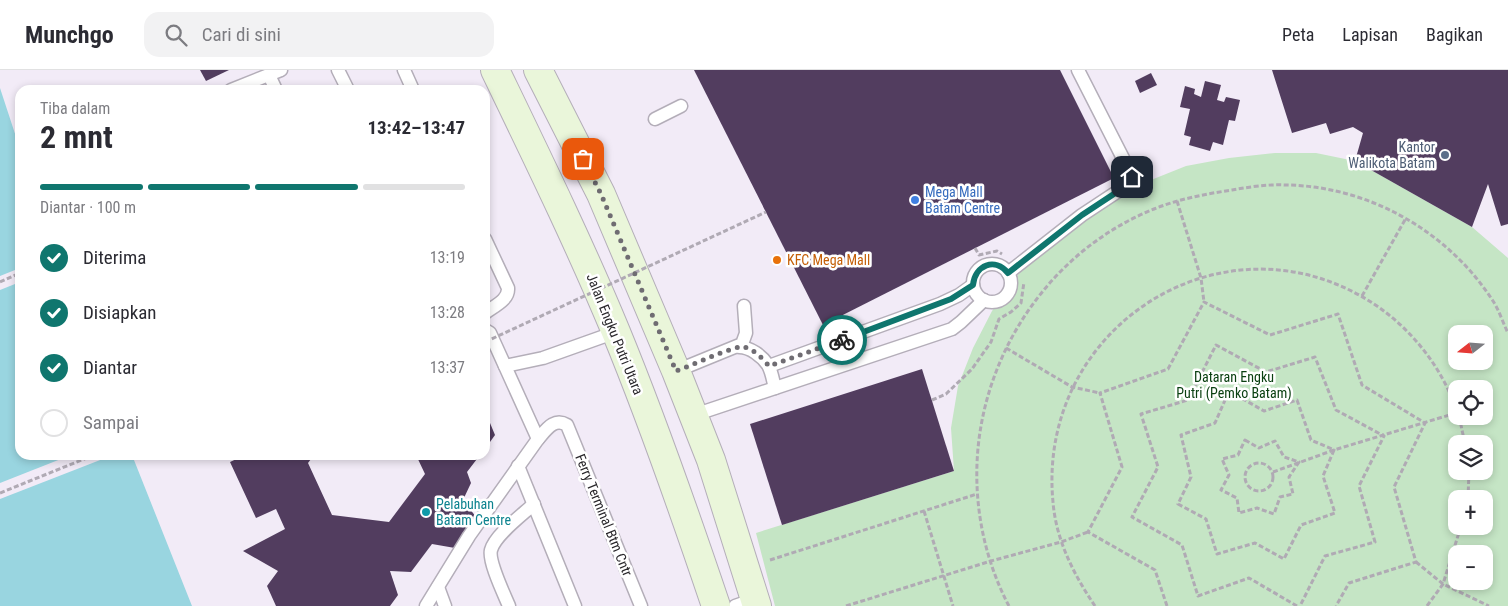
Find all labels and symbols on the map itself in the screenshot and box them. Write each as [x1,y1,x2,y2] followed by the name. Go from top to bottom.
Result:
[562,138,604,180] pin
[1348,139,1435,171] place label: Kantor Walikota Batam
[1439,149,1451,161] marker: Kantor Walikota Batam
[1111,156,1153,198] pin
[925,184,1001,216] place label: Mega Mall Batam Centre
[909,194,921,206] marker: Mega Mall Batam Centre
[787,252,870,268] place label: KFC Mega Mall
[771,254,783,266] marker: KFC Mega Mall
[583,271,647,397] street label: Jalan Engku Putri Utara
[817,315,867,365] courier
[1448,325,1492,370] north arrow
[1176,369,1292,402] park label: Dataran Engku Putri (Pemko Batam)
[572,452,636,578] street label: Ferry Terminal Btm Cntr
[436,496,512,528] place label: Pelabuhan Batam Centre
[420,506,432,518] marker: Pelabuhan Batam Centre

